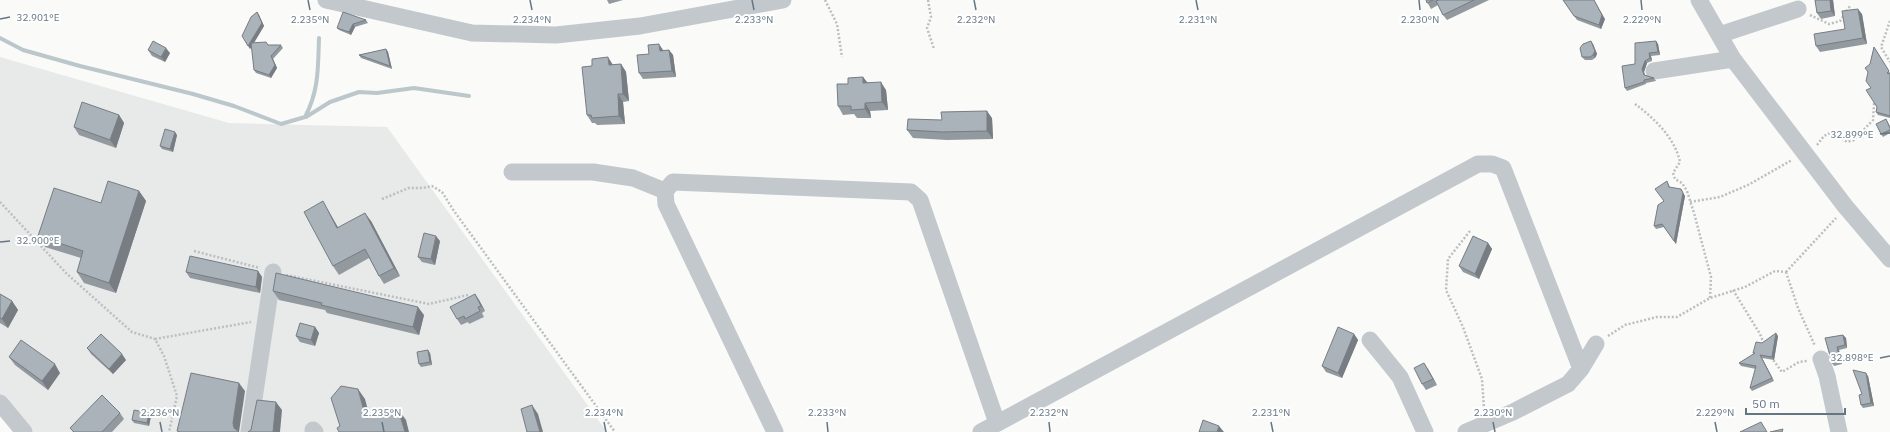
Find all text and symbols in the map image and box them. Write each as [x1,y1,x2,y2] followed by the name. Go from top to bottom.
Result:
[16,11,60,24] text: 32.901°E
[291,13,329,26] text: 2.235°N
[513,13,551,26] text: 2.234°N
[735,13,773,26] text: 2.233°N
[957,13,995,26] text: 2.232°N
[1179,13,1217,26] text: 2.231°N
[1401,13,1439,26] text: 2.230°N
[1623,13,1661,26] text: 2.229°N
[1830,128,1874,141] text: 32.899°E
[16,234,60,247] text: 32.900°E
[1830,351,1874,364] text: 32.898°E
[1746,390,1845,416] scale bar
[1752,396,1780,411] text: 50 m
[141,406,179,419] text: 2.236°N
[363,406,401,419] text: 2.235°N
[585,406,623,419] text: 2.234°N
[808,406,846,419] text: 2.233°N
[1030,406,1068,419] text: 2.232°N
[1252,406,1290,419] text: 2.231°N
[1474,406,1512,419] text: 2.230°N
[1696,406,1734,419] text: 2.229°N

